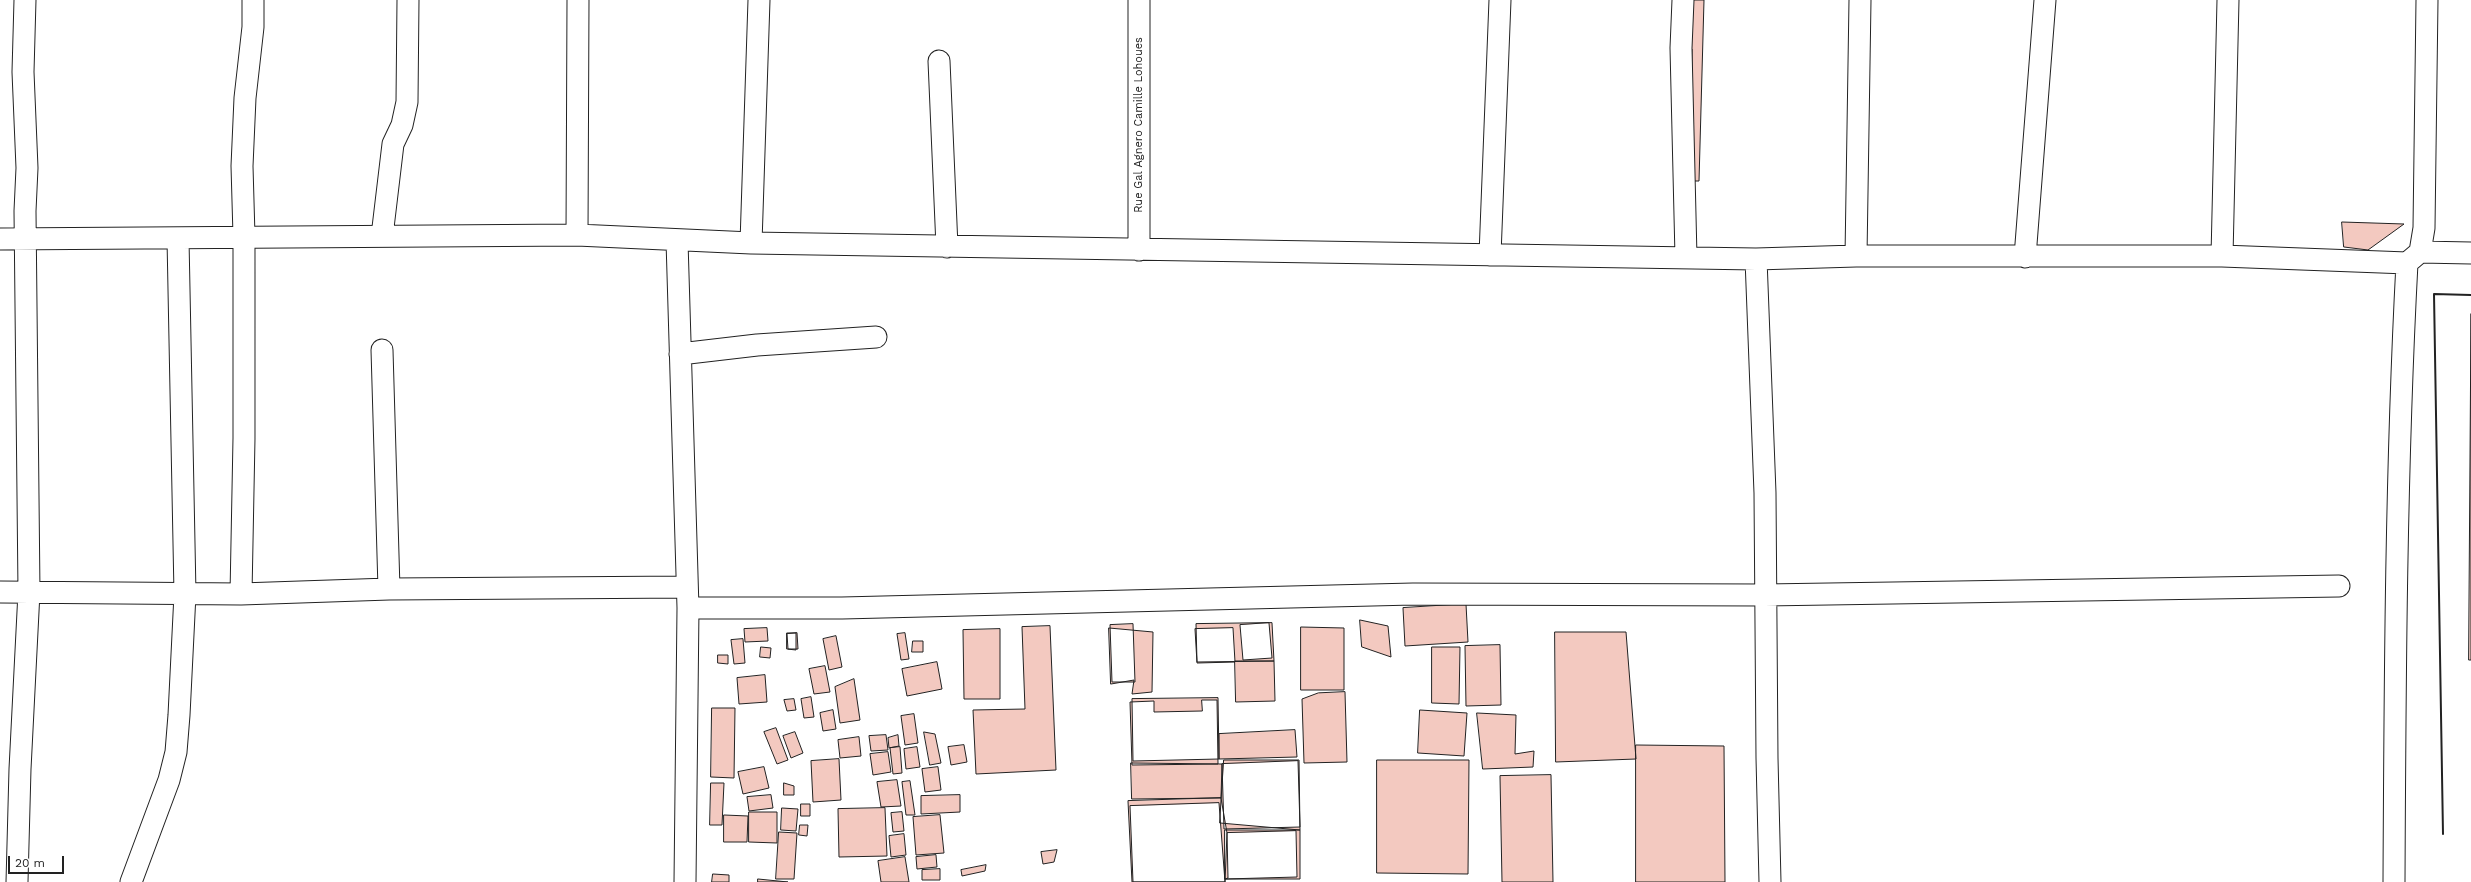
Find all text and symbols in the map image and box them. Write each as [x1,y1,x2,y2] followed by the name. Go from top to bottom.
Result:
[1132,37,1146,213] street label: Rue Gal Agnero Camille Lohoues
[10,848,66,874] scale bar
[15,856,45,870] text: 20 m

